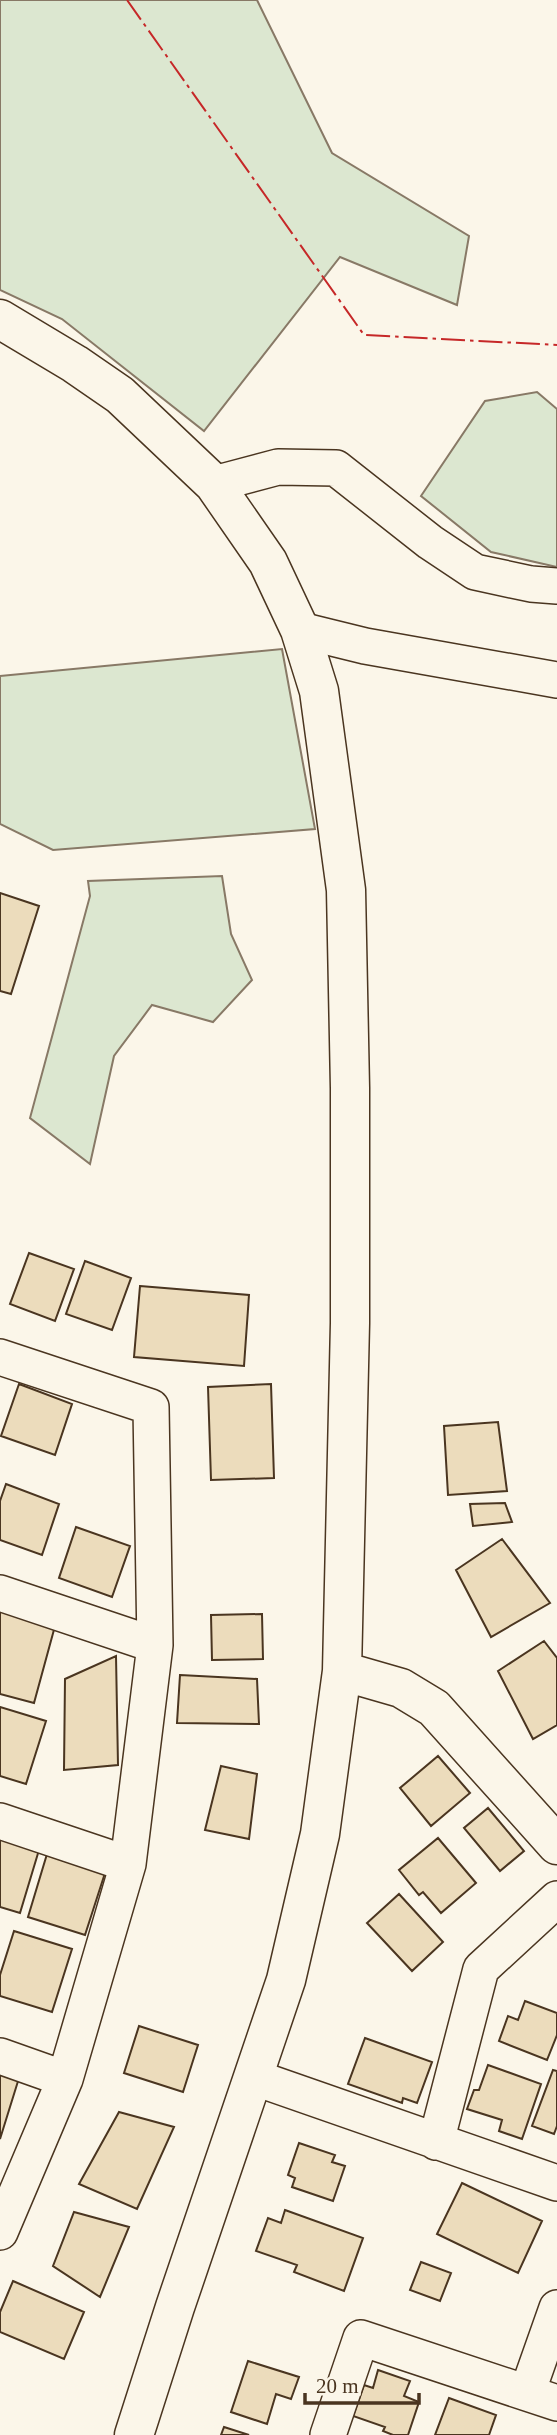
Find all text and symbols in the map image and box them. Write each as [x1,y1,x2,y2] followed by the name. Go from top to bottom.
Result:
[305,2362,419,2406] scale bar
[316,2374,359,2398] text: 20 m

